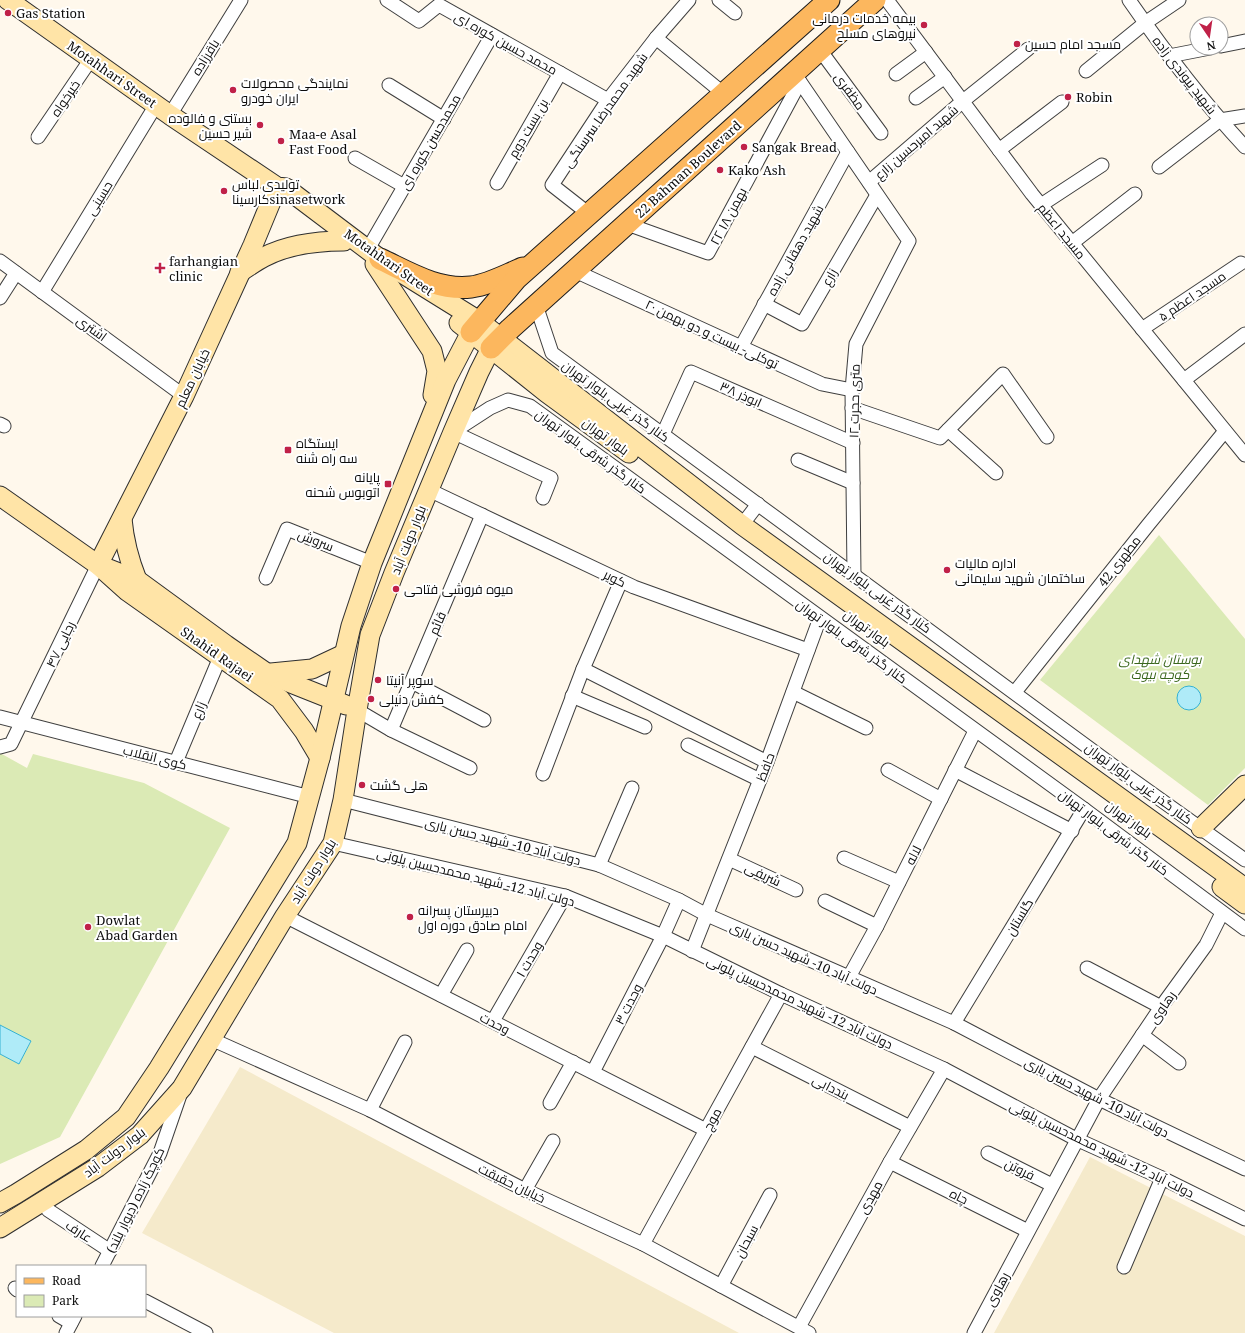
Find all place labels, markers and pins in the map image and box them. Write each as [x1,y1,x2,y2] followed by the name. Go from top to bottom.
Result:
[16,4,86,22] place label: Gas Station
[3,8,13,18] marker: Gas Station
[812,9,916,42] place label: بیمه خدمات درمانی نیروهای مسلح
[919,20,929,30] marker: بیمه خدمات درمانی نیروهای مسلح
[1025,35,1121,54] place label: مسجد امام حسین
[1012,39,1022,49] marker: مسجد امام حسین
[241,74,348,107] place label: نمایندگی محصولات ایران خودرو
[228,85,238,95] marker: نمایندگی محصولات ایران خودرو
[1076,88,1113,106] place label: Robin
[1063,92,1073,102] marker: Robin
[169,109,252,142] place label: بستنى و فالوده شیر حسین
[255,120,265,130] marker: بستنى و فالوده شیر حسین
[289,125,357,158] place label: Maa-e Asal Fast Food
[276,136,286,146] marker: Maa-e Asal Fast Food
[752,138,837,156] place label: Sangak Bread
[739,142,749,152] marker: Sangak Bread
[728,161,786,179] place label: Kako Ash
[715,165,725,175] marker: Kako Ash
[232,175,346,208] place label: تولیدی لباس کارسیناsinasetwork
[219,186,229,196] marker: تولیدی لباس کارسیناsinasetwork
[169,252,239,285] place label: farhangian clinic
[154,262,166,274] marker: farhangian clinic
[296,434,358,467] place label: ایستگاه سه راه شنه
[283,445,293,455] marker: ایستگاه سه راه شنه
[305,468,381,501] place label: پایانه اتوبوس شحنه
[383,479,393,489] marker: پایانه اتوبوس شحنه
[955,554,1085,587] place label: اداره مالیات ساختمان شهید سلیمانی
[942,565,952,575] marker: اداره مالیات ساختمان شهید سلیمانی
[404,580,513,598] place label: میوه فروشی فتاحی
[391,584,401,594] marker: میوه فروشی فتاحی
[386,671,433,690] place label: سوپر آنیتا
[373,675,383,685] marker: سوپر آنیتا
[379,690,444,708] place label: کفش دنیلی
[366,694,376,704] marker: کفش دنیلی
[370,776,428,794] place label: هلى گشت
[357,780,367,790] marker: هلى گشت
[418,901,528,935] place label: دبیرستان پسرانه امام صادق دوره اول
[96,911,178,944] place label: Dowlat Abad Garden
[405,912,415,922] marker: دبیرستان پسرانه امام صادق دوره اول
[83,922,93,932] marker: Dowlat Abad Garden

